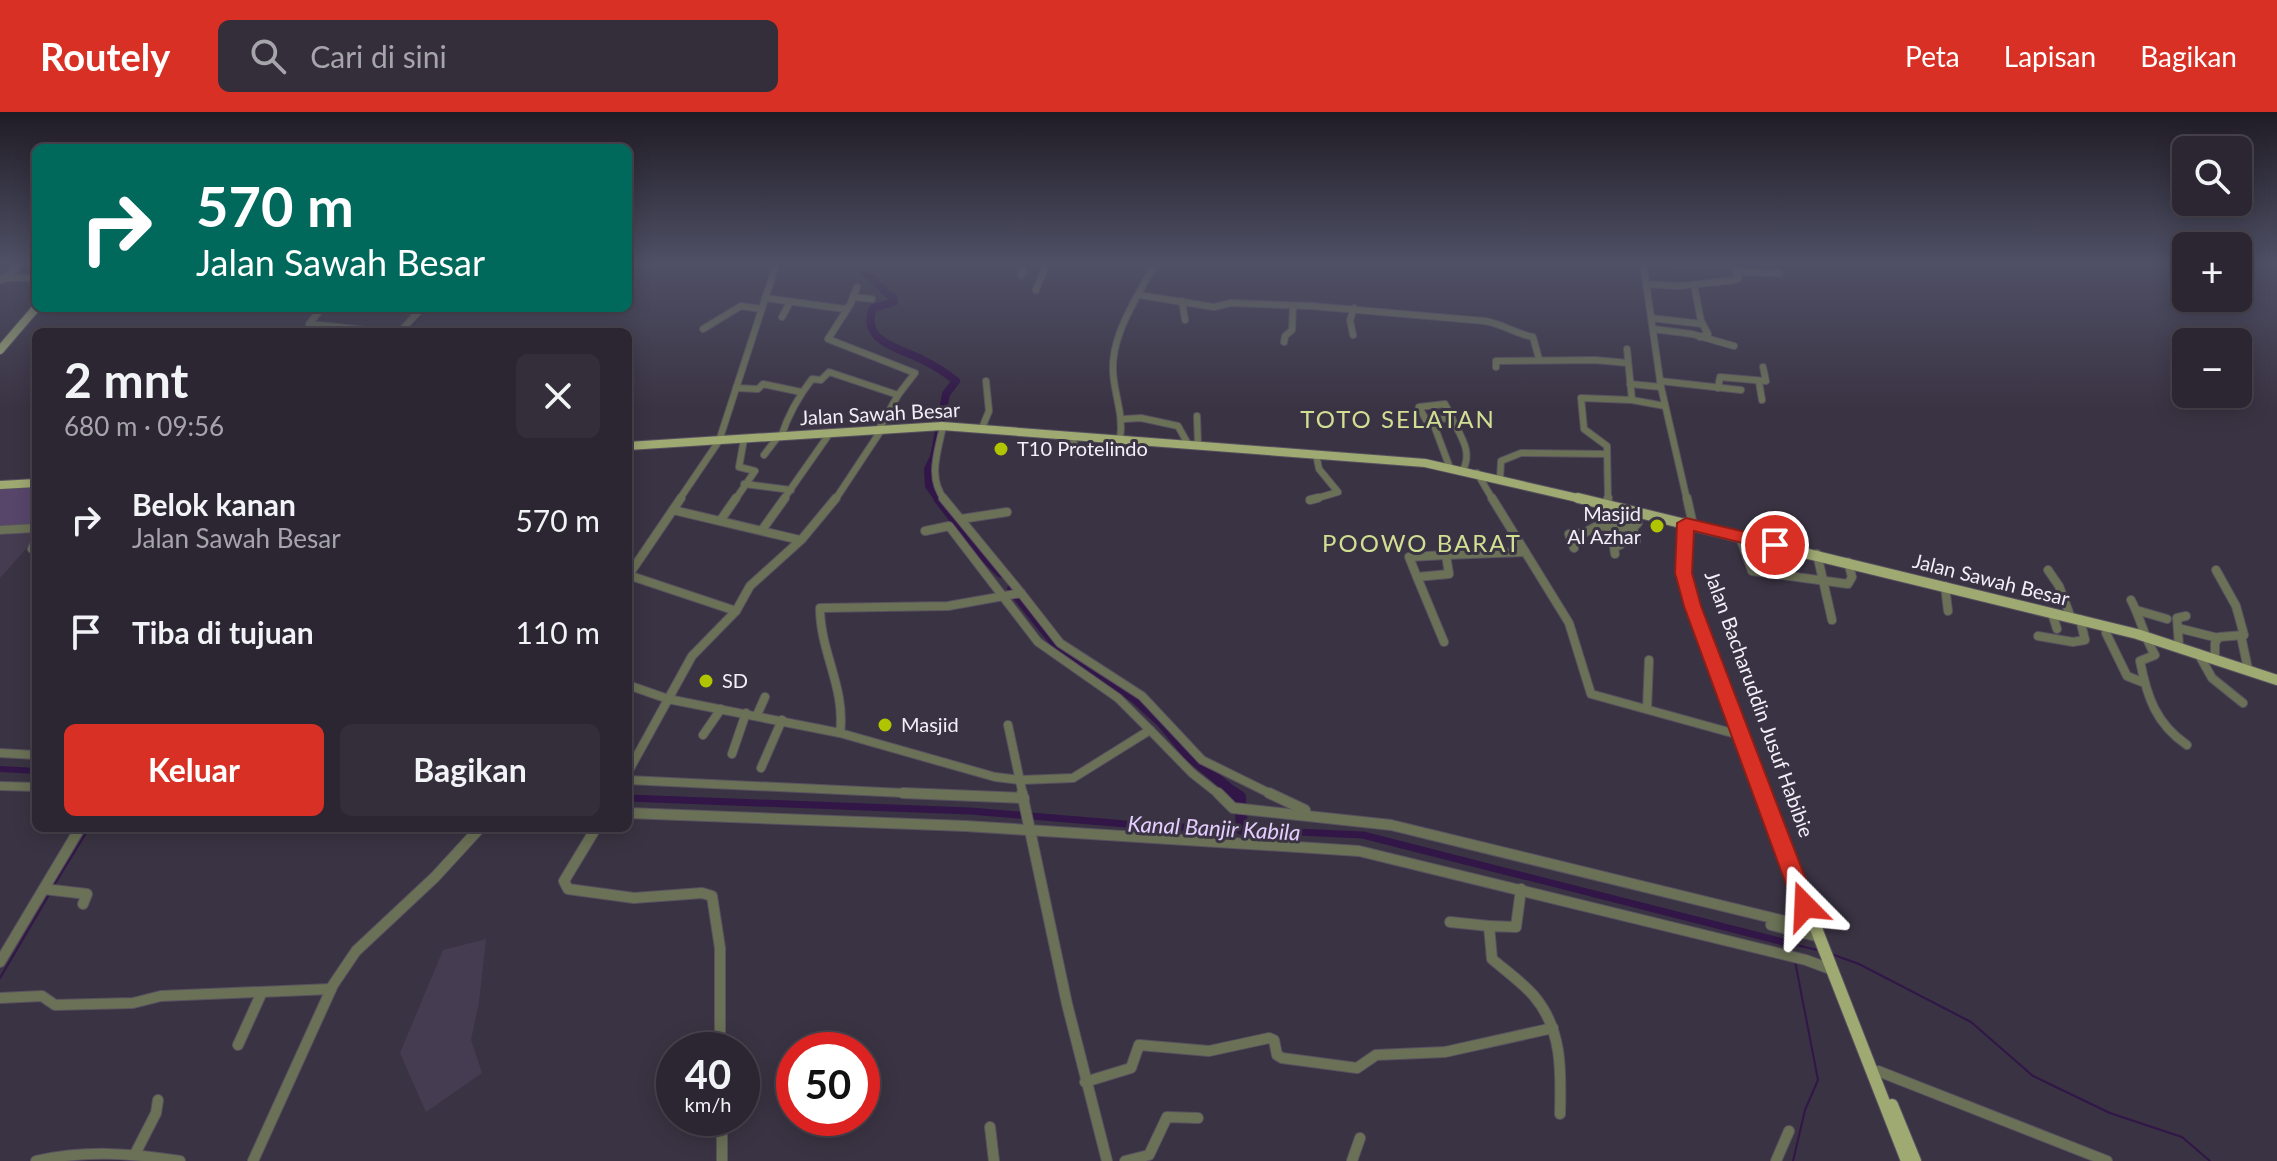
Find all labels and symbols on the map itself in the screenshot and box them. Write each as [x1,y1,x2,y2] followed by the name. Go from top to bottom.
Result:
[799,397,961,429] street label: Jalan Sawah Besar
[1300,404,1496,433] district label: TOTO SELATAN
[1017,436,1148,460] place label: T10 Protelindo
[992,440,1010,458] marker: T10 Protelindo
[1567,501,1642,548] place label: Masjid Al Azhar
[1741,511,1809,579] pin
[1648,517,1666,535] marker: Masjid Al Azhar
[1322,528,1522,557] district label: POOWO BARAT
[1910,548,2073,610] street label: Jalan Sawah Besar
[1700,567,1819,840] street label: Jalan Bacharuddin Jusuf Habibie
[722,668,748,692] place label: SD
[697,672,715,690] marker: SD
[901,712,959,736] place label: Masjid
[876,716,894,734] marker: Masjid
[1127,809,1301,846] water label: Kanal Banjir Kabila
[1763,864,1847,948] position arrow
[776,1032,880,1136] speed limit sign: 50

